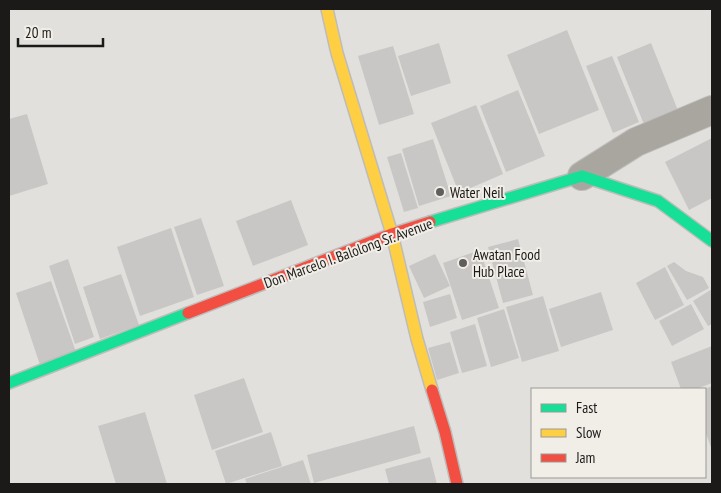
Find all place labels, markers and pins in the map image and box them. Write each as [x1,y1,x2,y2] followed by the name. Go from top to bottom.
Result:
[450,183,505,202] place label: Water Neil
[434,186,446,198] marker: Water Neil
[473,245,540,281] place label: Awatan Food Hub Place
[457,257,469,269] marker: Awatan Food Hub Place

